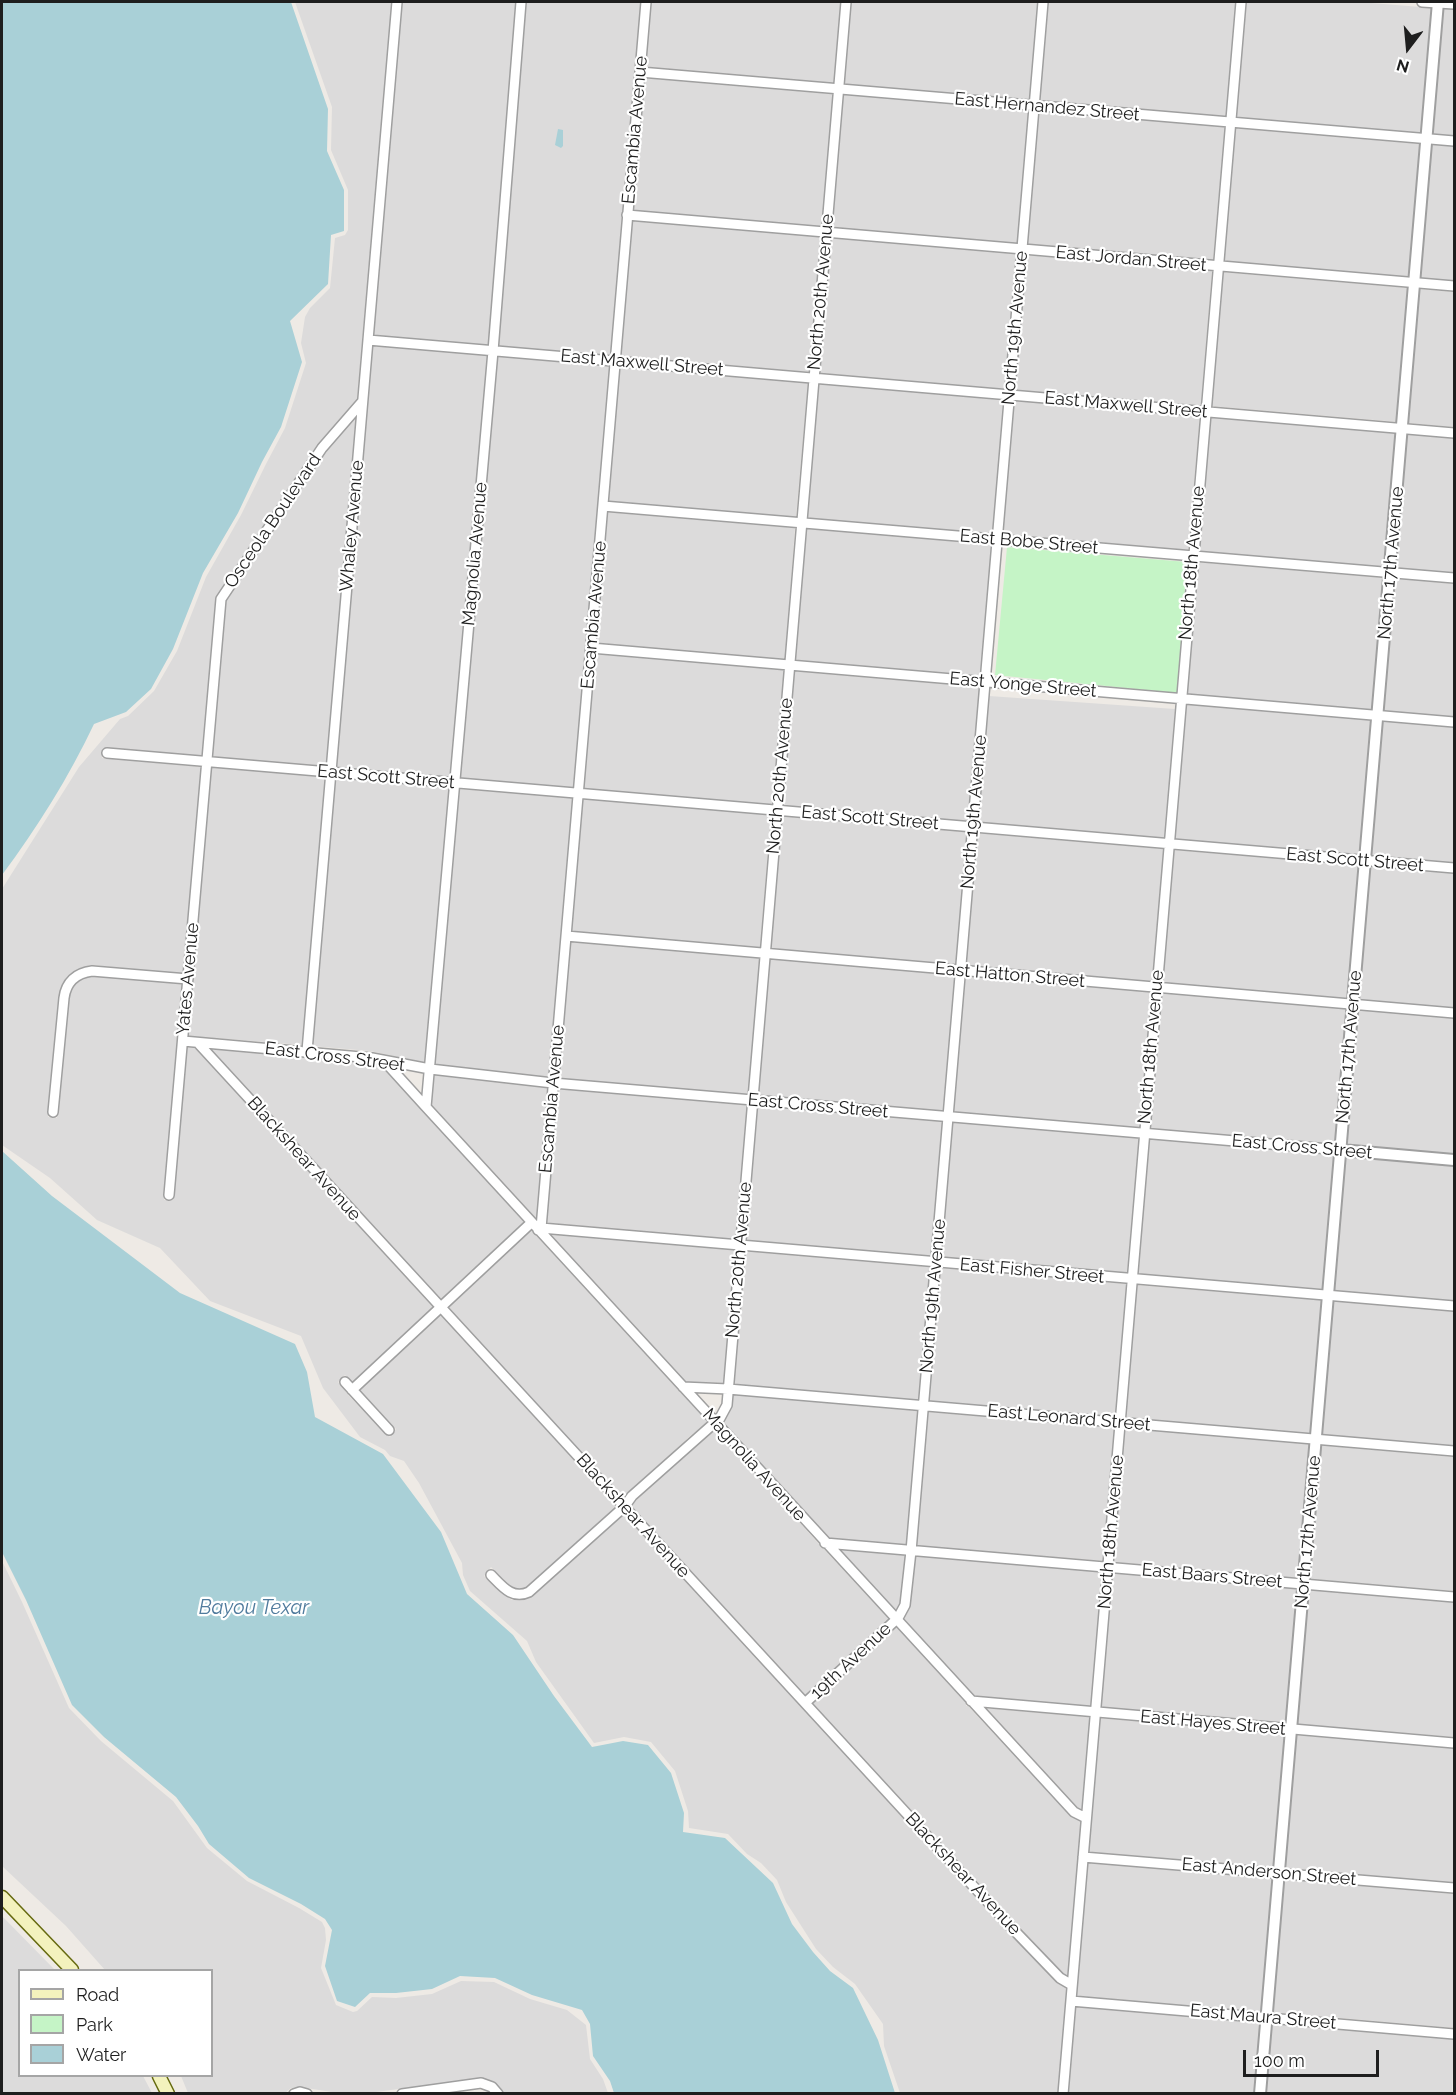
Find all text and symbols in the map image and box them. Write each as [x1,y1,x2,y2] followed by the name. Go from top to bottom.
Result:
[1378,18,1438,78] north arrow
[618,55,652,205] street label: Escambia Avenue
[1394,55,1411,77] text: N
[953,88,1141,126] street label: East Hernandez Street
[803,213,839,371] street label: North 20th Avenue
[1055,242,1207,276] street label: East Jordan Street
[998,250,1032,406] street label: North 19th Avenue
[559,345,725,381] street label: East Maxwell Street
[1043,387,1209,423] street label: East Maxwell Street
[220,450,326,592] street label: Osceola Boulevard
[335,459,369,593] street label: Whaley Avenue
[458,481,492,627] street label: Magnolia Avenue
[1175,485,1209,641] street label: North 18th Avenue
[1374,486,1408,640] street label: North 17th Avenue
[959,525,1099,559] street label: East Bobe Street
[577,540,611,690] street label: Escambia Avenue
[949,668,1097,702] street label: East Yonge Street
[762,697,798,855] street label: North 20th Avenue
[957,734,991,890] street label: North 19th Avenue
[316,760,456,794] street label: East Scott Street
[800,801,940,835] street label: East Scott Street
[1285,843,1425,877] street label: East Scott Street
[172,922,204,1036] street label: Yates Avenue
[934,958,1086,992] street label: East Hatton Street
[1134,969,1168,1125] street label: North 18th Avenue
[1332,970,1366,1124] street label: North 17th Avenue
[535,1024,569,1174] street label: Escambia Avenue
[264,1038,406,1076] street label: East Cross Street
[747,1089,889,1123] street label: East Cross Street
[243,1092,365,1226] street label: Blackshear Avenue
[1231,1130,1373,1164] street label: East Cross Street
[721,1181,757,1339] street label: North 20th Avenue
[916,1218,950,1374] street label: North 19th Avenue
[959,1254,1105,1288] street label: East Fisher Street
[987,1400,1151,1436] street label: East Leonard Street
[698,1404,810,1526] street label: Magnolia Avenue
[572,1449,694,1583] street label: Blackshear Avenue
[1094,1454,1128,1610] street label: North 18th Avenue
[1291,1455,1325,1609] street label: North 17th Avenue
[1141,1559,1283,1593] street label: East Baars Street
[199,1596,309,1620] water label: Bayou Texar
[806,1618,896,1704] street label: 19th Avenue
[1139,1706,1287,1740] street label: East Hayes Street
[901,1808,1025,1940] street label: Blackshear Avenue
[1181,1854,1357,1890] street label: East Anderson Street
[18,1969,213,2077] legend
[76,1984,119,2005] text: Road
[1189,2000,1337,2034] street label: East Maura Street
[76,2014,113,2035] text: Park
[1246,2038,1382,2076] scale bar
[76,2044,126,2065] text: Water
[1254,2050,1305,2071] text: 100 m

